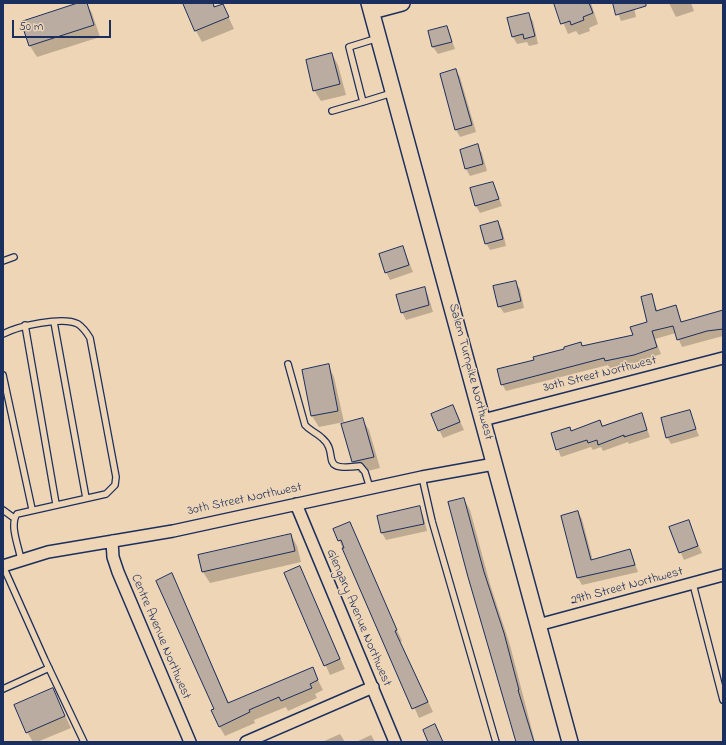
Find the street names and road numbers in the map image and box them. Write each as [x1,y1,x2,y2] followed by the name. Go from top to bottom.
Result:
[444,302,496,442] street label: Salem Turnpike Northwest
[542,353,658,397] street label: 30th Street Northwest
[187,480,303,520] street label: 30th Street Northwest
[322,547,394,689] street label: Glengary Avenue Northwest
[569,565,685,609] street label: 29th Street Northwest
[127,572,193,702] street label: Centre Avenue Northwest

